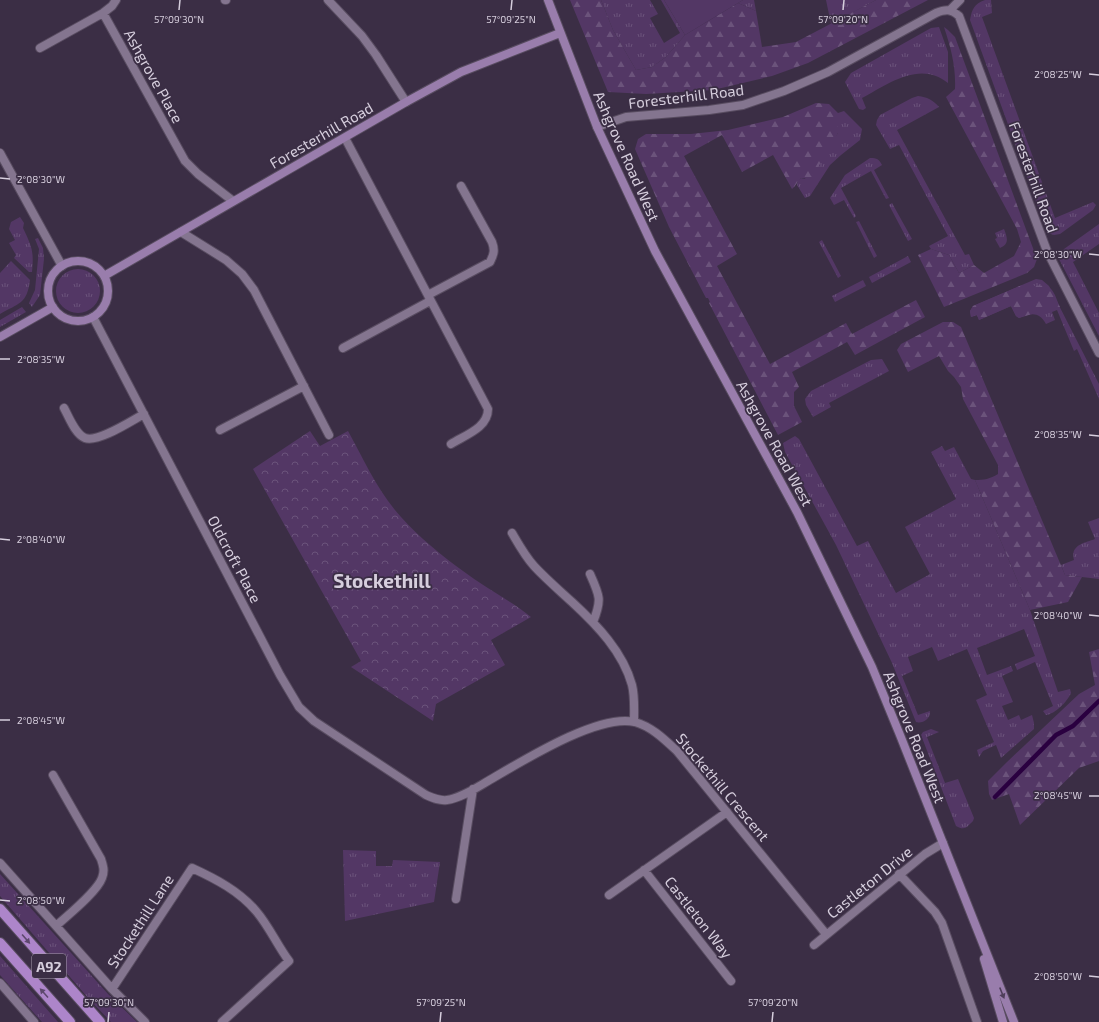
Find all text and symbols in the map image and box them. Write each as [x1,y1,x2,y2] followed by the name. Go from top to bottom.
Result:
[154,13,204,25] text: 57°09'30"N
[486,13,536,25] text: 57°09'25"N
[818,13,868,25] text: 57°09'20"N
[121,26,187,126] street label: Ashgrove Place
[1034,68,1082,80] text: 2°08'25"W
[627,80,745,112] street label: Foresterhill Road
[590,88,664,224] street label: Ashgrove Road West
[266,98,376,172] street label: Foresterhill Road
[1006,119,1062,235] street label: Foresterhill Road
[17,173,66,185] text: 2°08'30"W
[1034,248,1083,260] text: 2°08'30"W
[17,353,65,365] text: 2°08'35"W
[733,377,817,509] street label: Ashgrove Road West
[1034,428,1082,440] text: 2°08'35"W
[204,512,266,606] street label: Oldcroft Place
[17,533,66,545] text: 2°08'40"W
[333,569,432,592] district label: Stockethill
[1034,609,1083,621] text: 2°08'40"W
[880,668,950,806] street label: Ashgrove Road West
[17,714,65,726] text: 2°08'45"W
[673,729,774,845] street label: Stockethill Crescent
[1034,789,1082,801] text: 2°08'45"W
[823,842,915,922] street label: Castleton Drive
[103,871,177,971] street label: Stockethill Lane
[661,872,737,962] street label: Castleton Way
[17,894,65,906] text: 2°08'50"W
[21,933,30,944] one-way arrow
[32,954,66,978] road number: A92
[1034,970,1082,982] text: 2°08'50"W
[1000,987,1006,999] one-way arrow
[39,988,48,998] one-way arrow
[84,996,134,1008] text: 57°09'30"N
[416,996,466,1008] text: 57°09'25"N
[748,996,798,1008] text: 57°09'20"N

